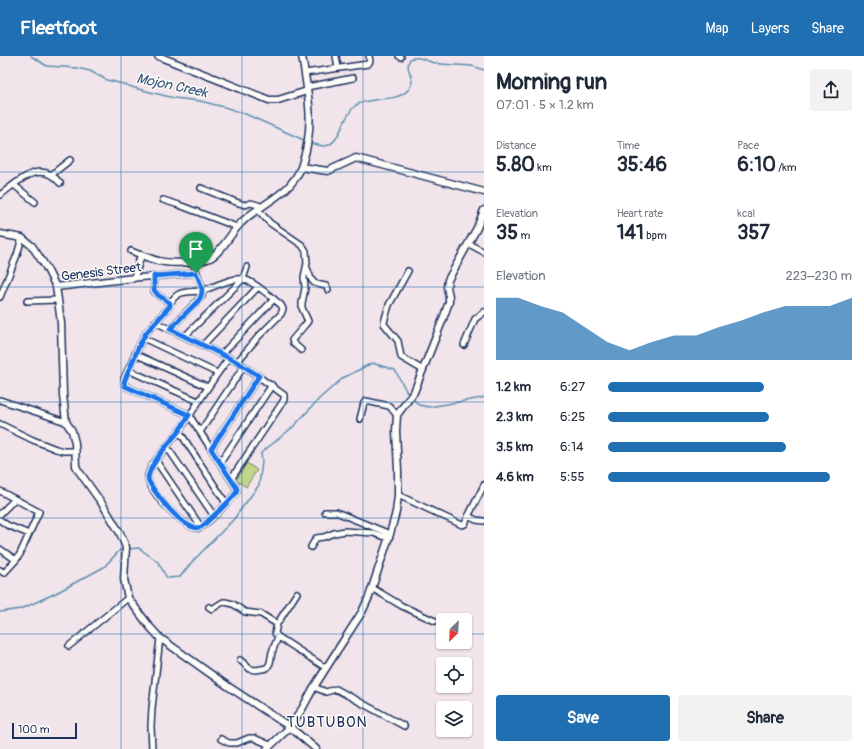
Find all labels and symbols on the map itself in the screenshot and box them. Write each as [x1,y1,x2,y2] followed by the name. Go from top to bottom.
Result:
[135,70,210,102] water label: Mojon Creek
[179,232,213,273] pin
[60,259,143,285] street label: Genesis Street
[436,613,472,649] north arrow
[286,713,368,732] district label: TUBTUBON
[12,721,77,740] scale bar

